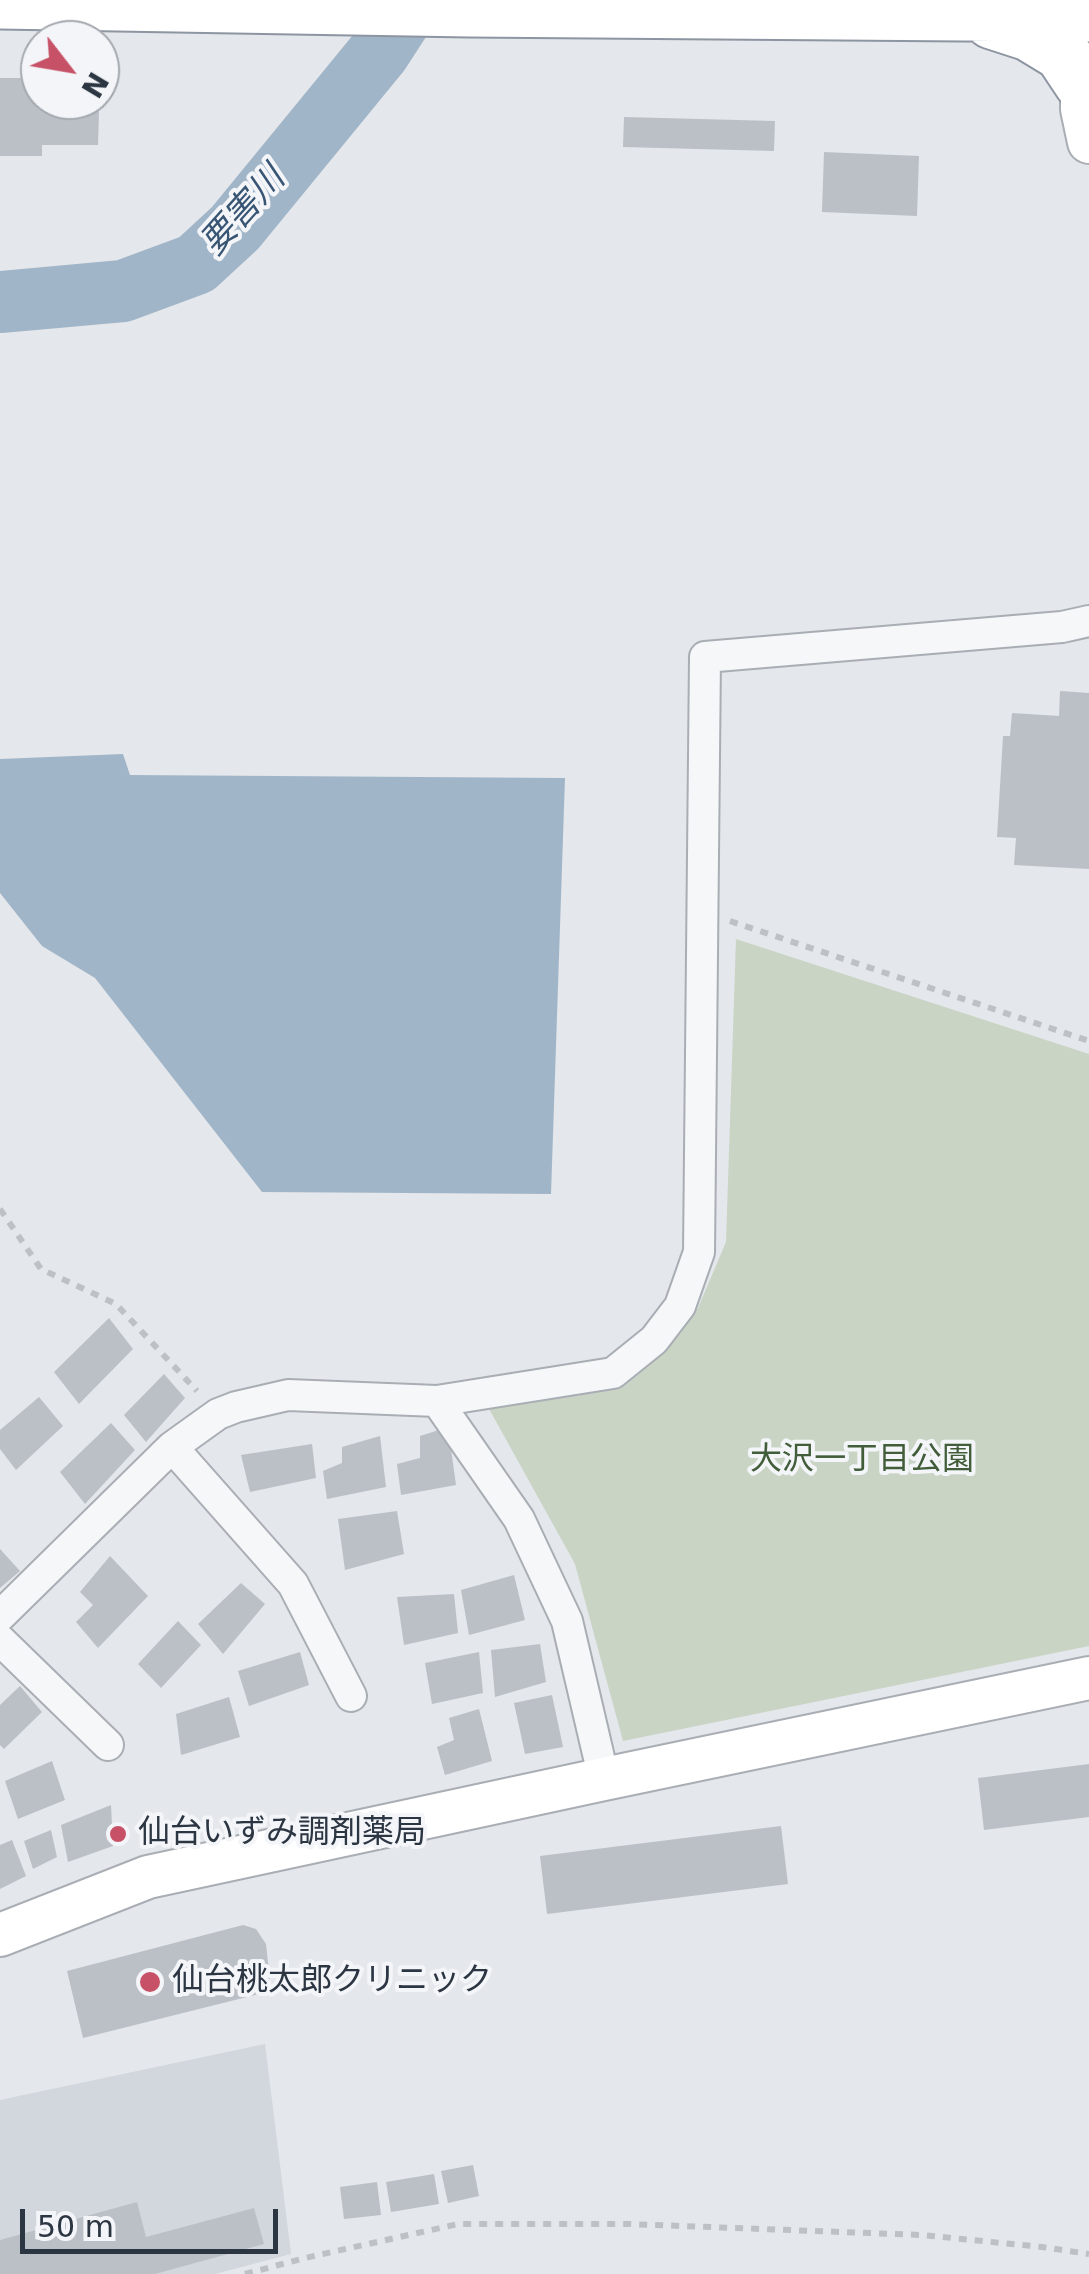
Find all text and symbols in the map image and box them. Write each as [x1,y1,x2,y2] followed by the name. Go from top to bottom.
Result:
[20,20,120,120] north arrow
[74,66,115,103] text: N
[193,159,295,265] water label: 要害川
[750,1442,974,1480] park label: 大沢一丁目公園
[138,1815,426,1853] place label: 仙台いずみ調剤薬局
[107,1823,129,1845] marker: 仙台いずみ調剤薬局
[172,1963,492,2001] place label: 仙台桃太郎クリニック
[137,1969,163,1995] marker: 仙台桃太郎クリニック
[25,2189,282,2251] scale bar
[37,2209,114,2244] text: 50 m

